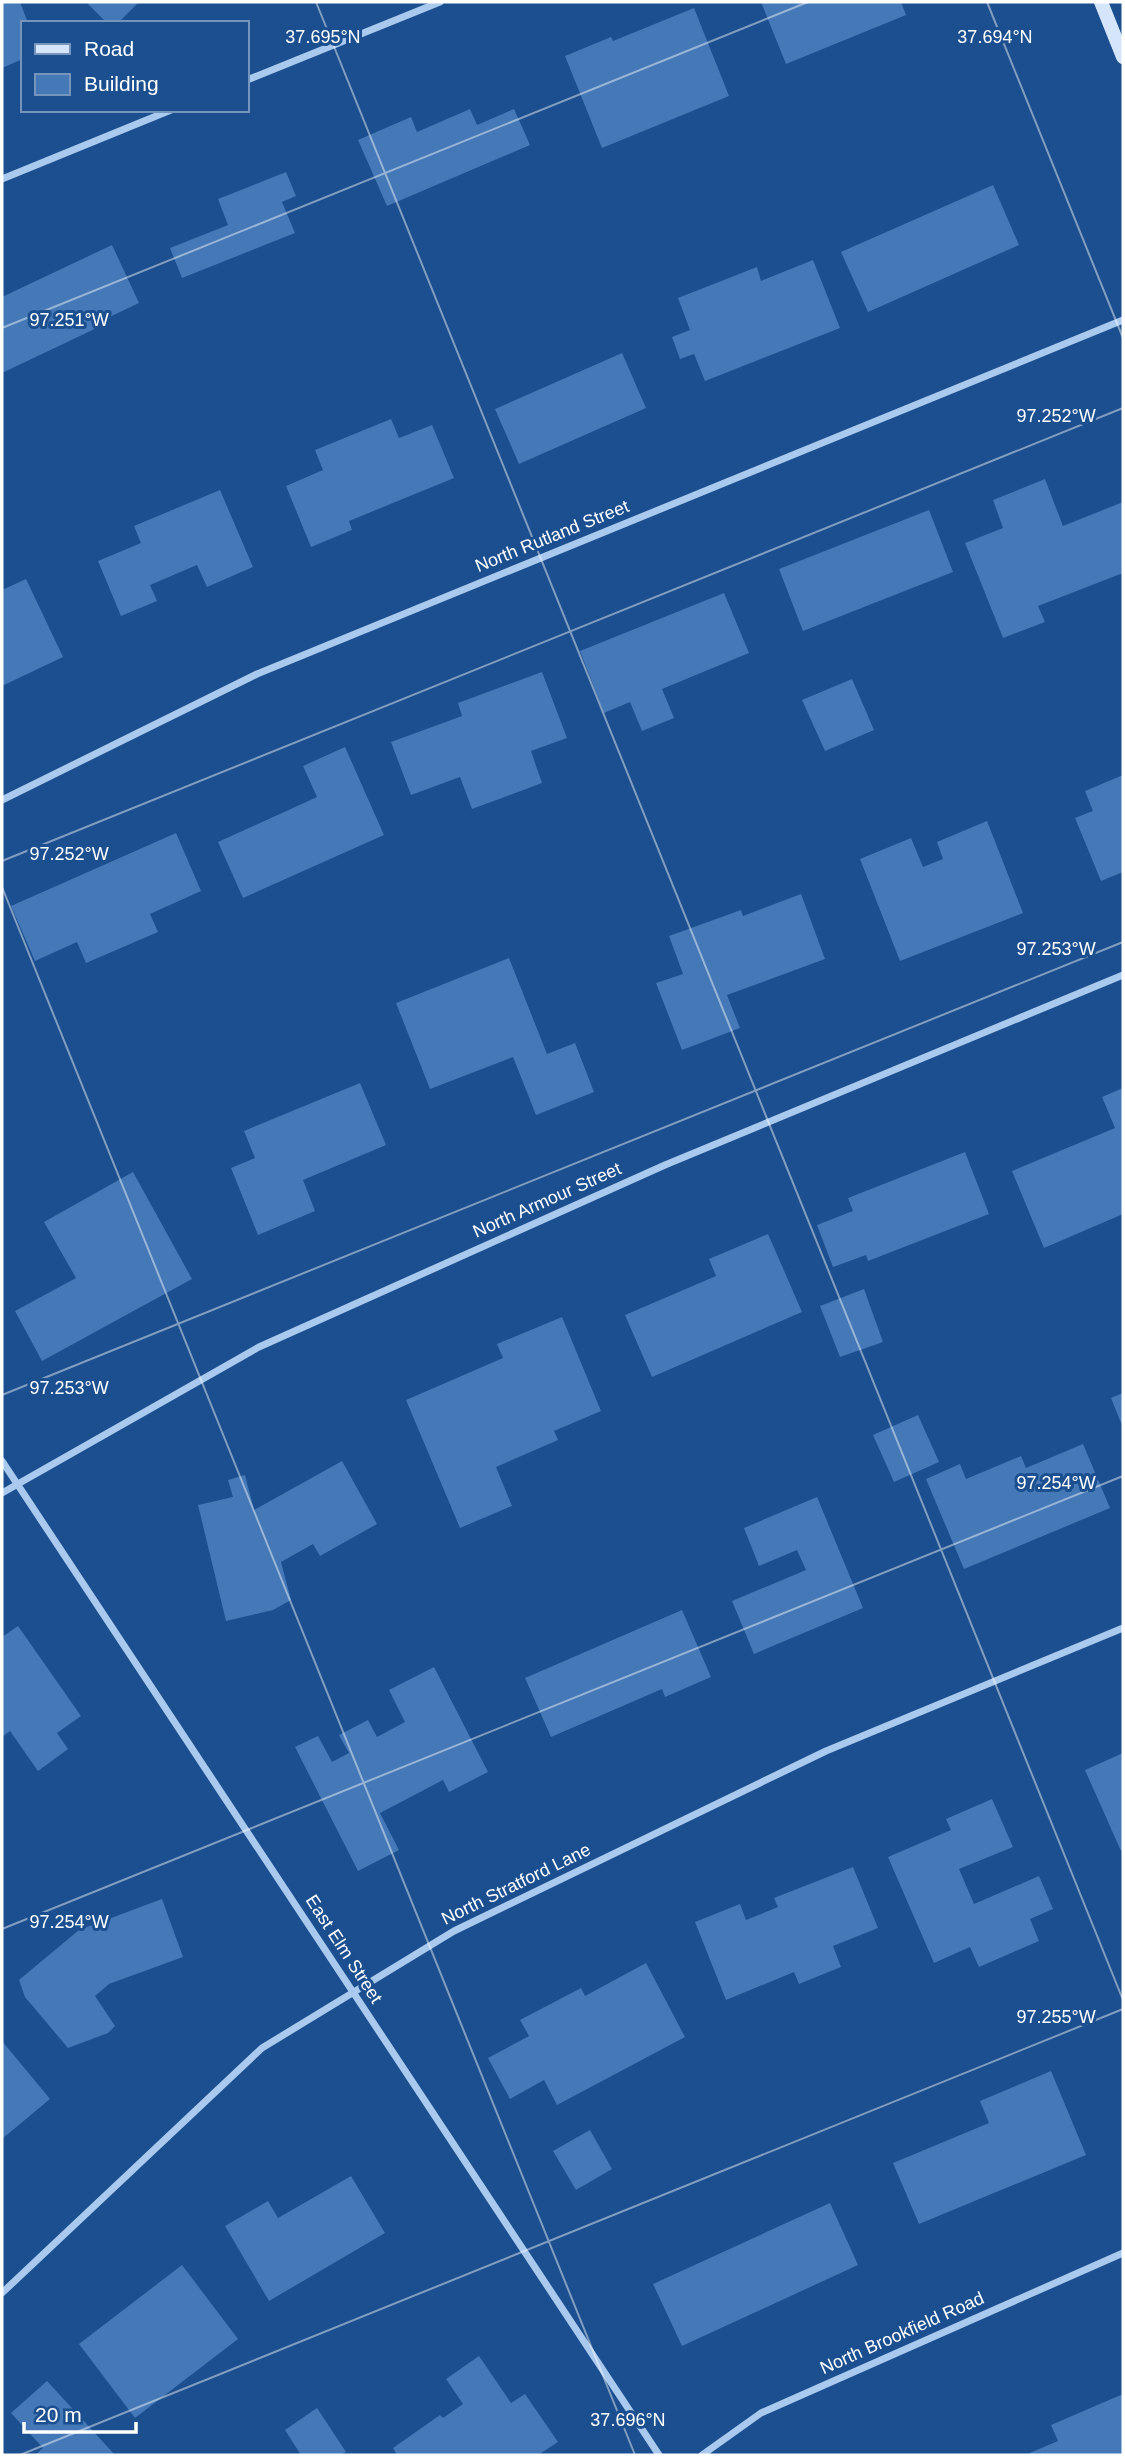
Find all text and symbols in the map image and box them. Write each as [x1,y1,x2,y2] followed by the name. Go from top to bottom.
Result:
[21,21,248,112] legend
[285,27,361,47] text: 37.695°N
[957,27,1033,47] text: 37.694°N
[84,37,134,60] text: Road
[84,72,159,95] text: Building
[29,310,109,330] text: 97.251°W
[1016,406,1096,426] text: 97.252°W
[472,496,632,576] street label: North Rutland Street
[29,844,109,864] text: 97.252°W
[1016,939,1096,959] text: 97.253°W
[470,1158,624,1242] street label: North Armour Street
[29,1378,109,1398] text: 97.253°W
[1016,1473,1096,1493] text: 97.254°W
[438,1839,594,1929] street label: North Stratford Lane
[302,1891,386,2007] street label: East Elm Street
[29,1912,109,1932] text: 97.254°W
[1016,2007,1096,2027] text: 97.255°W
[817,2288,987,2378] street label: North Brookfield Road
[24,2390,136,2434] scale bar
[35,2403,82,2426] text: 20 m
[590,2410,666,2430] text: 37.696°N

